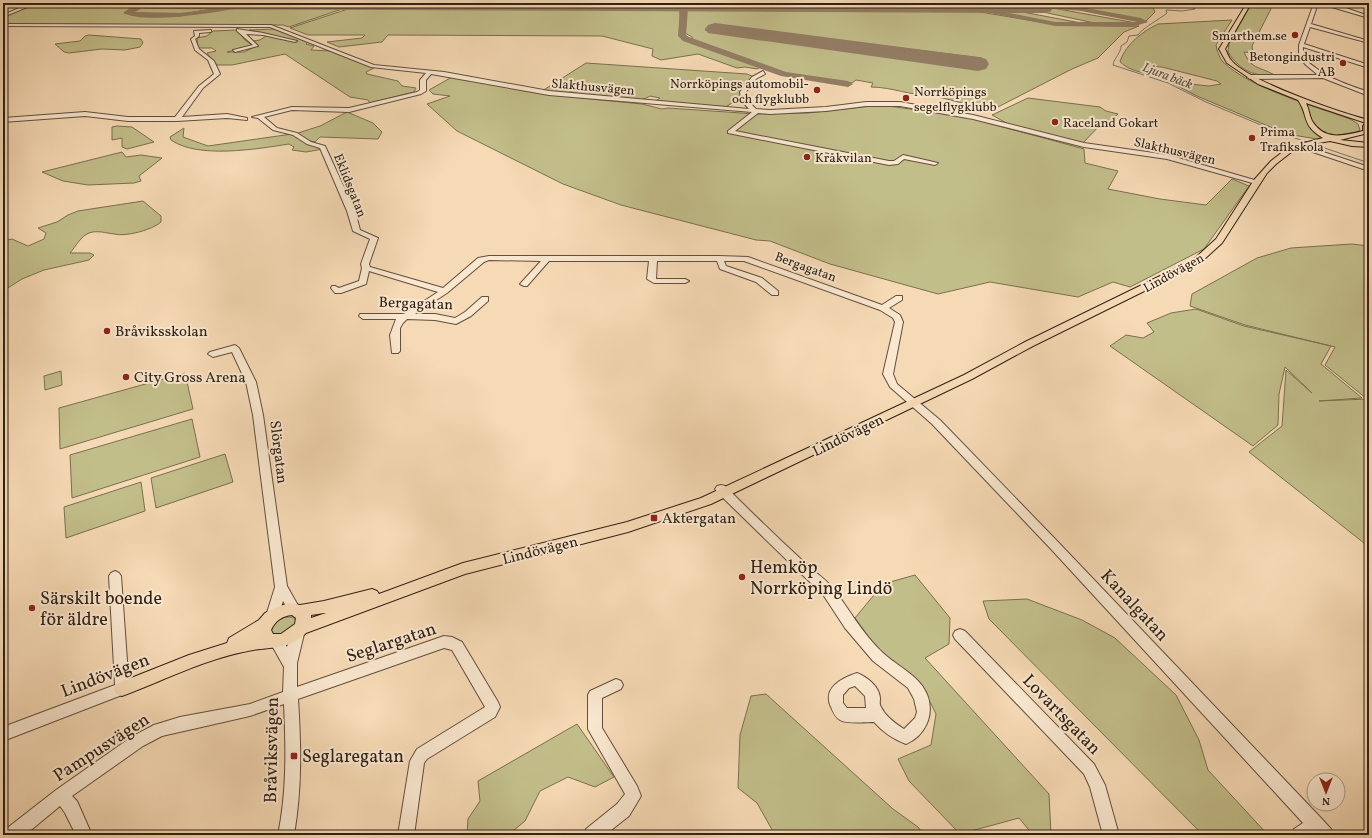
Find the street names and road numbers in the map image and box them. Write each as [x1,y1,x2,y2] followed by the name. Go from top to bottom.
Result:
[550,75,635,101] street label: Slakthusvägen
[1132,134,1217,170] street label: Slakthusvägen
[328,151,370,221] street label: Eklidsgatan
[772,248,839,287] street label: Bergagatan
[1140,250,1208,298] street label: Lindövägen
[378,293,454,316] street label: Bergagatan
[809,410,888,463] street label: Lindövägen
[263,419,292,485] street label: Slörgatan
[500,532,580,571] street label: Lindövägen
[1094,565,1174,648] street label: Kanalgatan
[343,617,440,670] street label: Seglargatan
[58,648,154,705] street label: Lindövägen
[1016,669,1106,761] street label: Lovartsgatan
[259,696,286,803] street label: Bråviksvägen
[49,708,155,789] street label: Pampusvägen

